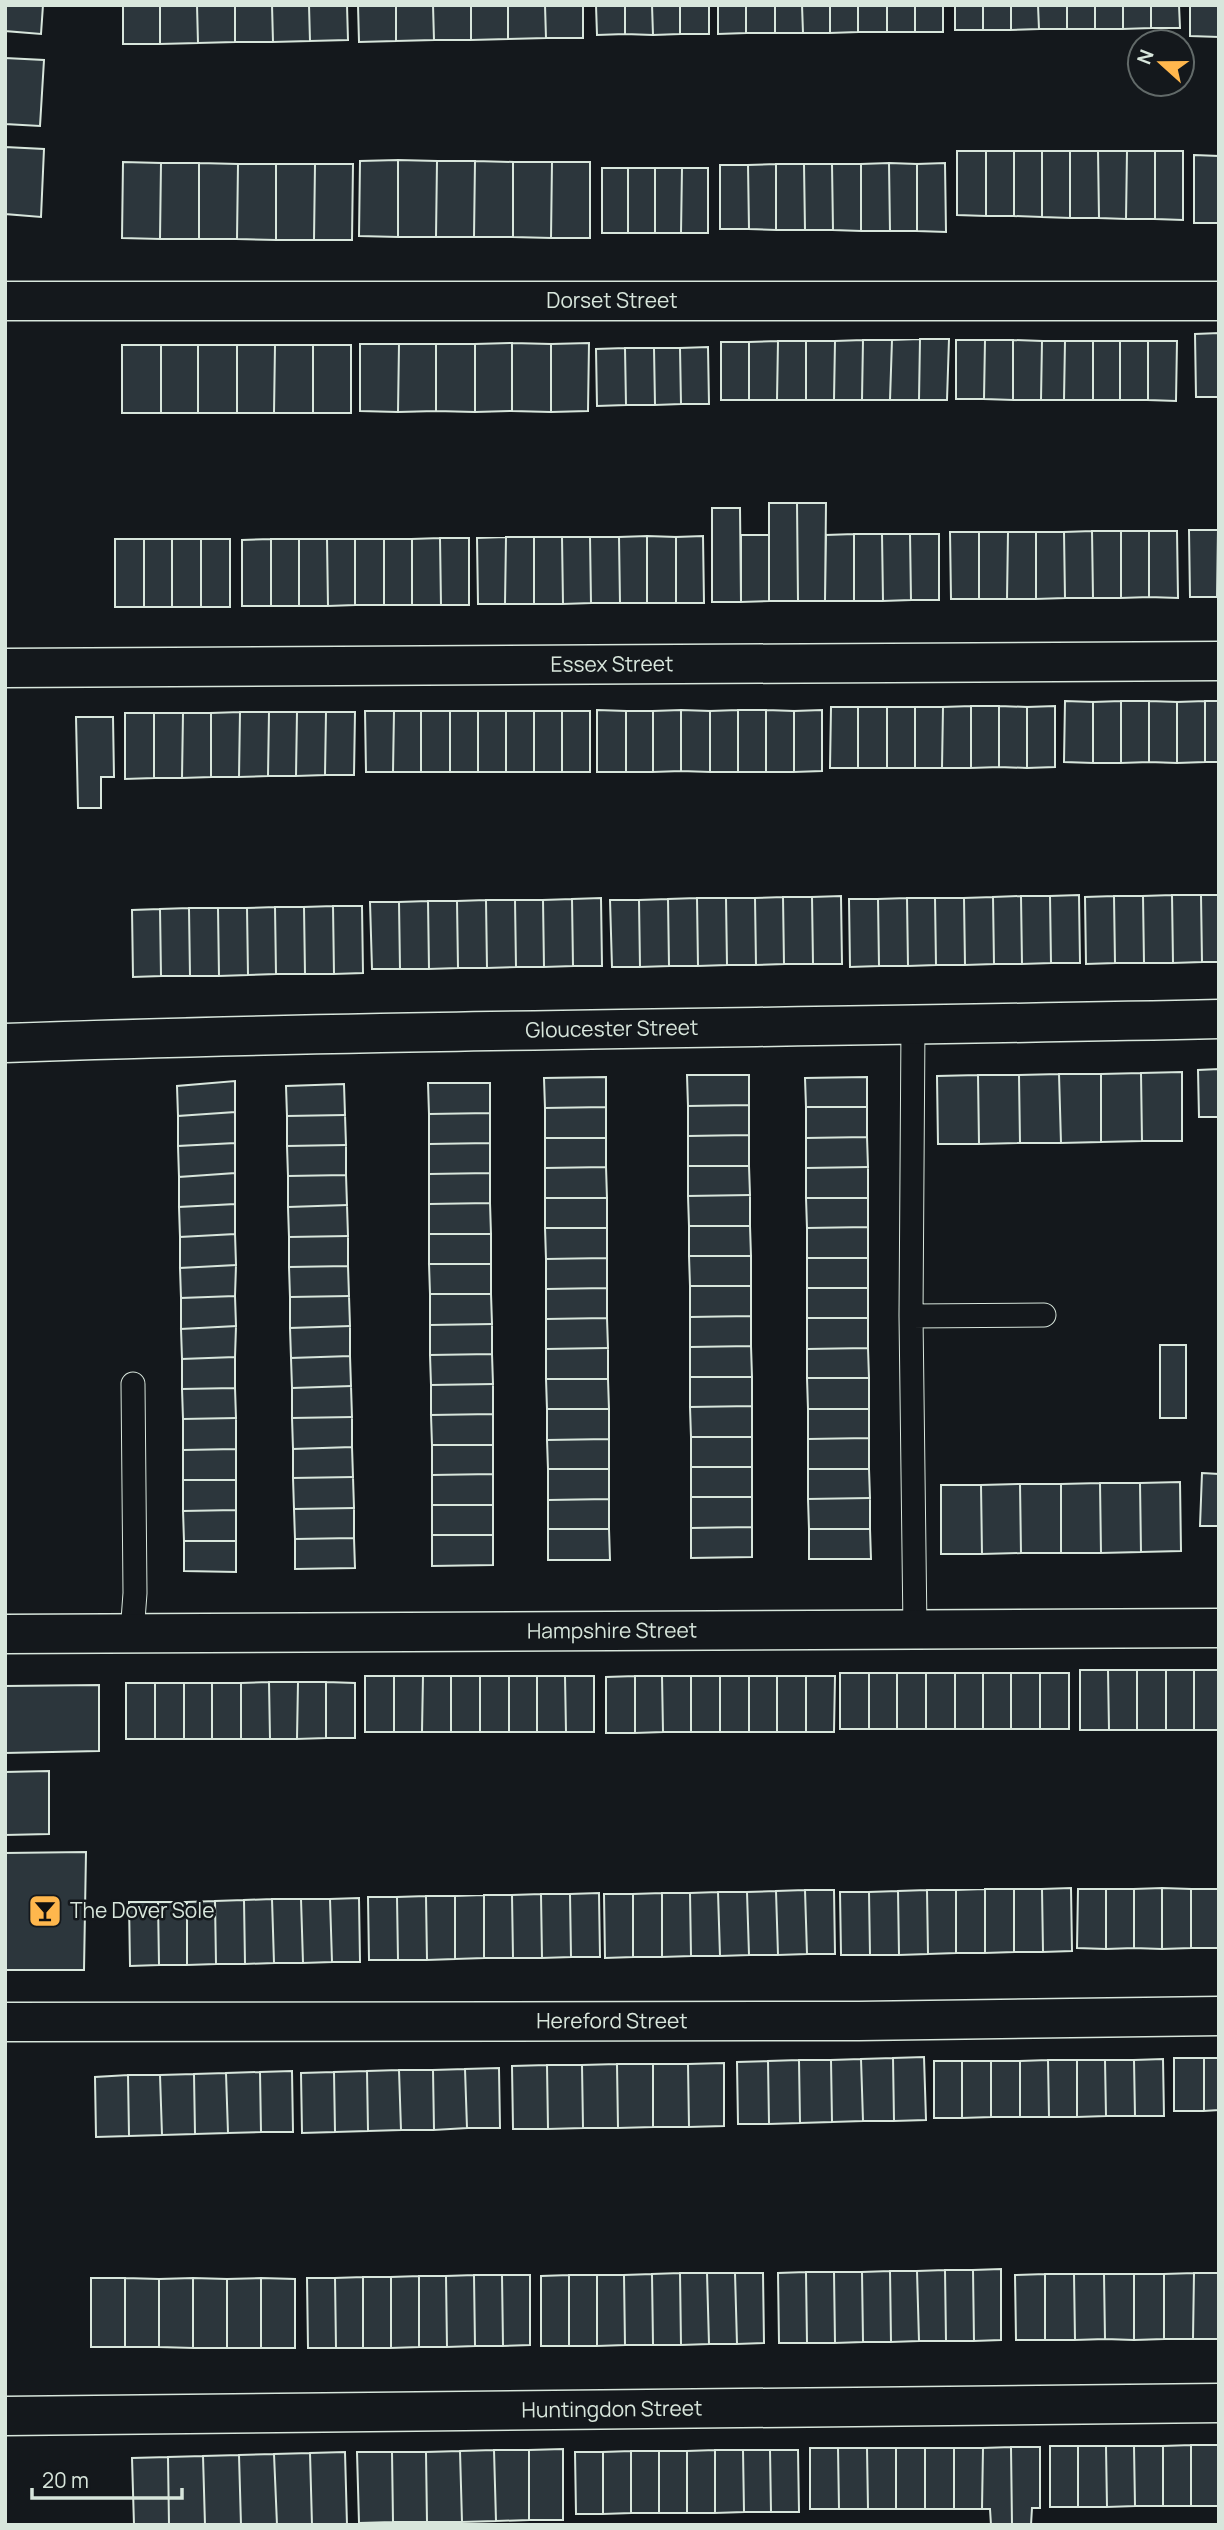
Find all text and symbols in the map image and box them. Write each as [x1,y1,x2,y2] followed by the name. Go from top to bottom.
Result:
[1126,28,1196,98] north arrow
[1131,46,1160,68] text: N
[546,286,678,314] street label: Dorset Street
[550,649,674,678] street label: Essex Street
[525,1013,699,1044] street label: Gloucester Street
[527,1616,697,1644] street label: Hampshire Street
[26,1892,64,1930] bar icon: The Dover Sole
[70,1896,214,1924] place label: The Dover Sole
[536,2006,688,2034] street label: Hereford Street
[521,2394,703,2423] street label: Huntingdon Street
[32,2456,182,2500] scale bar
[42,2466,89,2494] text: 20 m

